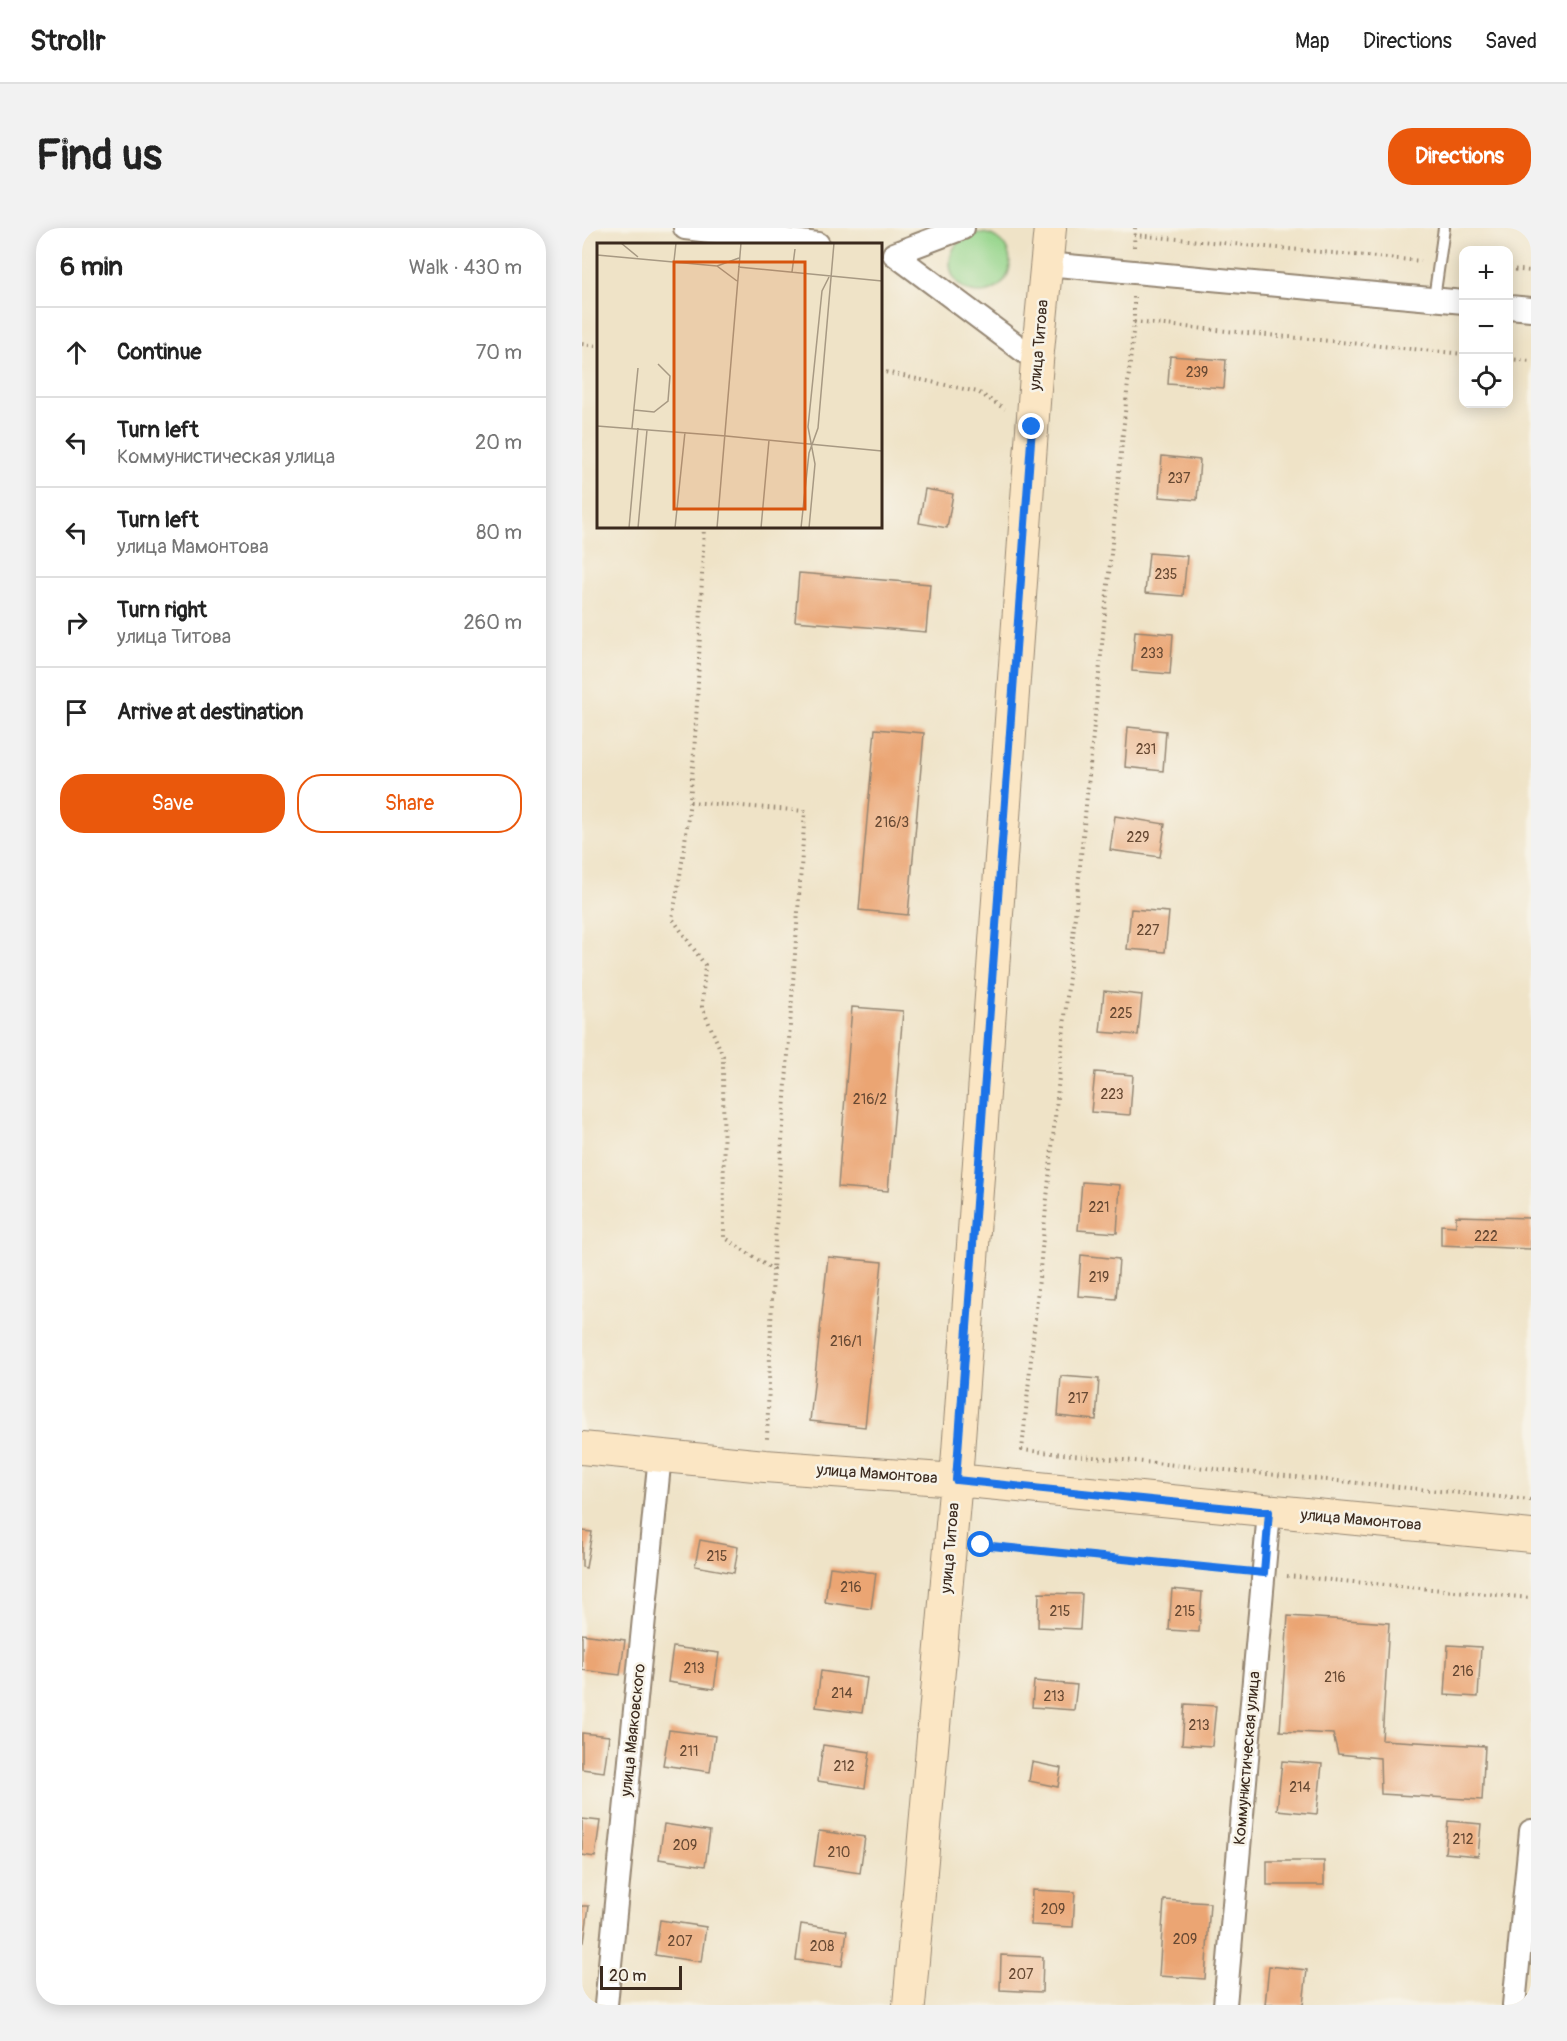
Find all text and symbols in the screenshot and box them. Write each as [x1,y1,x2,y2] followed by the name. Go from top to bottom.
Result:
[30,24,105,59] text: Strollr
[1295,28,1330,55] text: Map
[1363,28,1452,55] text: Directions
[1485,28,1537,55] text: Saved
[1388,128,1531,185] button: Directions
[36,130,162,182] text: Find us
[597,243,882,528] inset map
[1459,246,1513,408] map controls
[1459,246,1513,300] button: +
[60,251,123,283] text: 6 min
[409,255,522,280] text: Walk · 430 m
[1025,299,1053,392] street label: улица Титова
[1459,300,1513,354] button: −
[60,336,93,369] icon: ahead
[117,338,201,366] text: Continue
[476,340,522,365] text: 70 m
[1459,354,1513,408] button: locate
[1186,364,1208,381] house number: 239
[1018,413,1044,439] route end
[117,416,199,444] text: Turn left
[60,426,93,459] icon: left
[475,430,522,455] text: 20 m
[117,444,335,469] text: Коммунистическая улица
[1168,470,1191,487] house number: 237
[117,506,199,534] text: Turn left
[60,516,93,549] icon: left
[476,520,522,545] text: 80 m
[117,534,269,559] text: улица Мамонтова
[1155,566,1177,583] house number: 235
[117,596,207,624] text: Turn right
[60,606,93,639] icon: right
[463,610,522,635] text: 260 m
[117,624,231,649] text: улица Титова
[1140,645,1164,662] house number: 233
[60,696,93,729] icon: arrive
[117,698,303,726] text: Arrive at destination
[1136,741,1156,758] house number: 231
[60,774,285,833] button: Save
[297,774,522,833] button: Share
[875,814,909,831] house number: 216/3
[1127,829,1149,846] house number: 229
[1136,922,1160,939] house number: 227
[1109,1005,1133,1022] house number: 225
[1100,1086,1124,1103] house number: 223
[853,1091,887,1108] house number: 216/2
[1088,1199,1110,1216] house number: 221
[1474,1228,1498,1245] house number: 222
[1089,1269,1109,1286] house number: 219
[830,1333,862,1350] house number: 216/1
[1068,1390,1089,1407] house number: 217
[815,1460,938,1488] street label: улица Мамонтова
[936,1502,964,1595] street label: улица Титова
[1299,1505,1422,1535] street label: улица Мамонтова
[967,1531,993,1557] route start
[707,1548,727,1565] house number: 215
[840,1579,862,1596] house number: 216
[1050,1603,1070,1620] house number: 215
[1175,1603,1195,1620] house number: 215
[683,1660,705,1677] house number: 213
[616,1662,650,1798] street label: улица Маяковского
[1452,1663,1474,1680] house number: 216
[1324,1669,1346,1686] house number: 216
[1229,1670,1265,1846] street label: Коммунистическая улица
[831,1685,853,1702] house number: 214
[1043,1688,1065,1705] house number: 213
[1188,1717,1210,1734] house number: 213
[680,1743,698,1760] house number: 211
[833,1758,855,1775] house number: 212
[1289,1779,1311,1796] house number: 214
[1452,1831,1474,1848] house number: 212
[673,1837,697,1854] house number: 209
[828,1844,850,1861] house number: 210
[1041,1901,1065,1918] house number: 209
[1173,1931,1197,1948] house number: 209
[668,1933,693,1950] house number: 207
[810,1938,834,1955] house number: 208
[600,1963,682,1990] scale bar
[609,1966,647,1986] text: 20 m
[1009,1966,1034,1983] house number: 207

